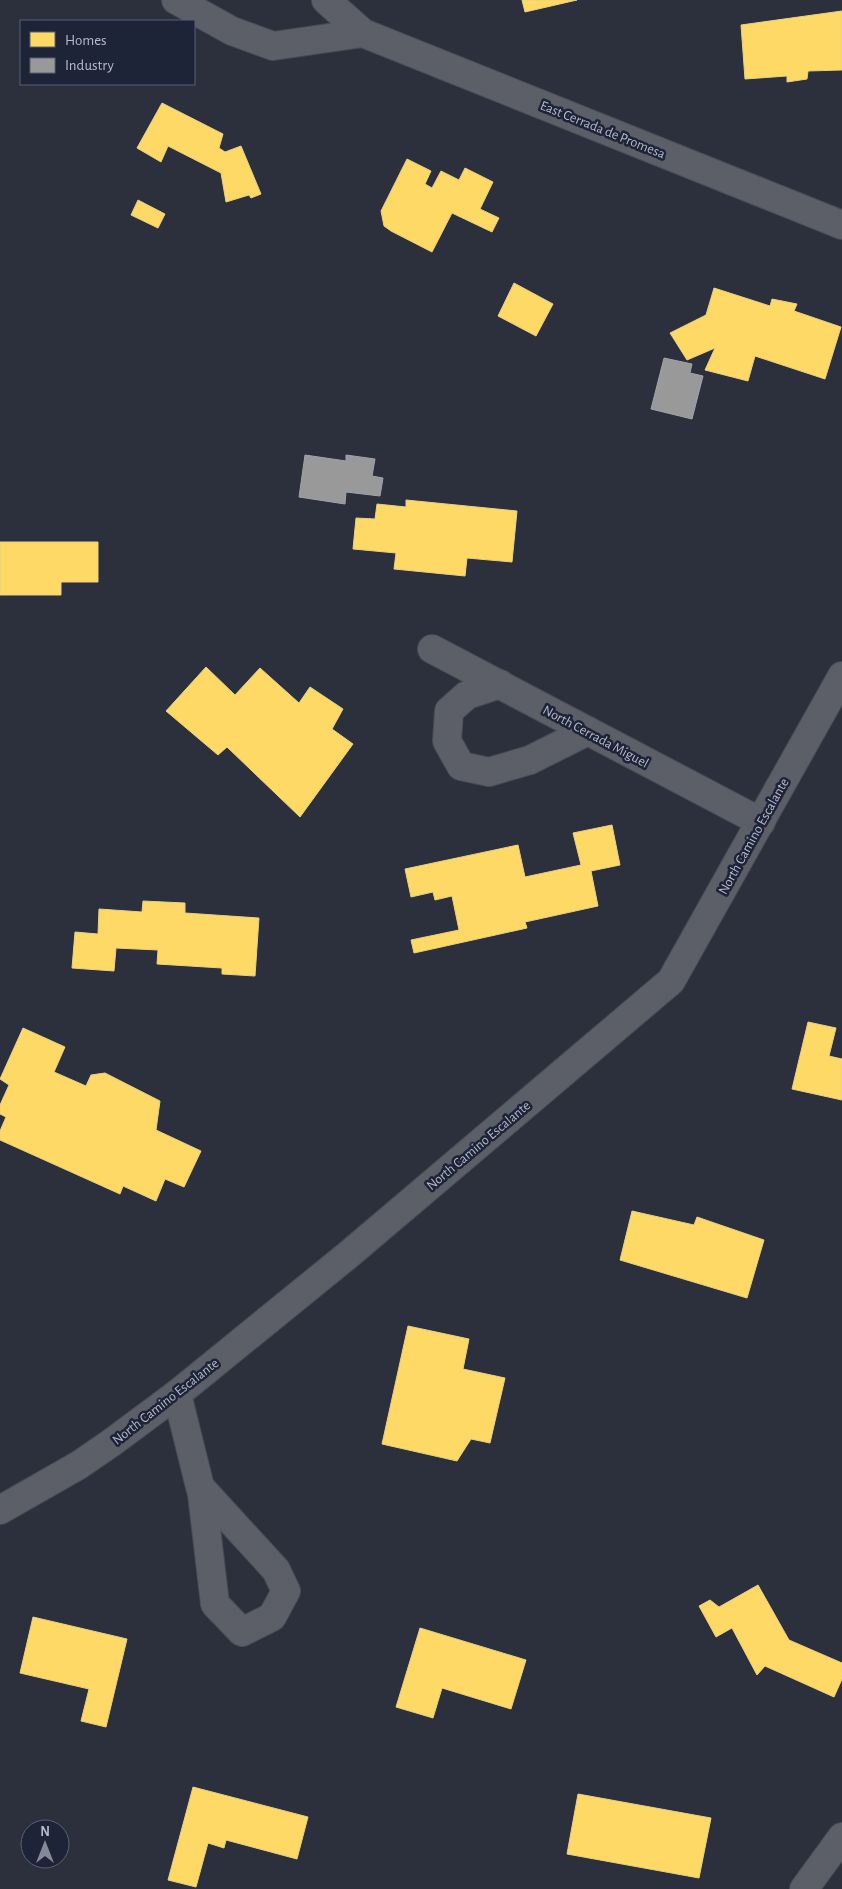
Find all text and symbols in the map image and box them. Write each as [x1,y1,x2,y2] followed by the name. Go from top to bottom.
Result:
[20,20,195,85] legend
[65,33,107,48] text: Homes
[65,58,114,73] text: Industry
[538,98,668,162] street label: East Cerrada de Promesa
[540,703,651,771] street label: North Cerrada Miguel
[716,776,792,897] street label: North Camino Escalante
[424,1098,533,1193] street label: North Camino Escalante
[110,1356,221,1448] street label: North Camino Escalante
[20,1819,70,1869] north arrow
[40,1825,50,1839] text: N

